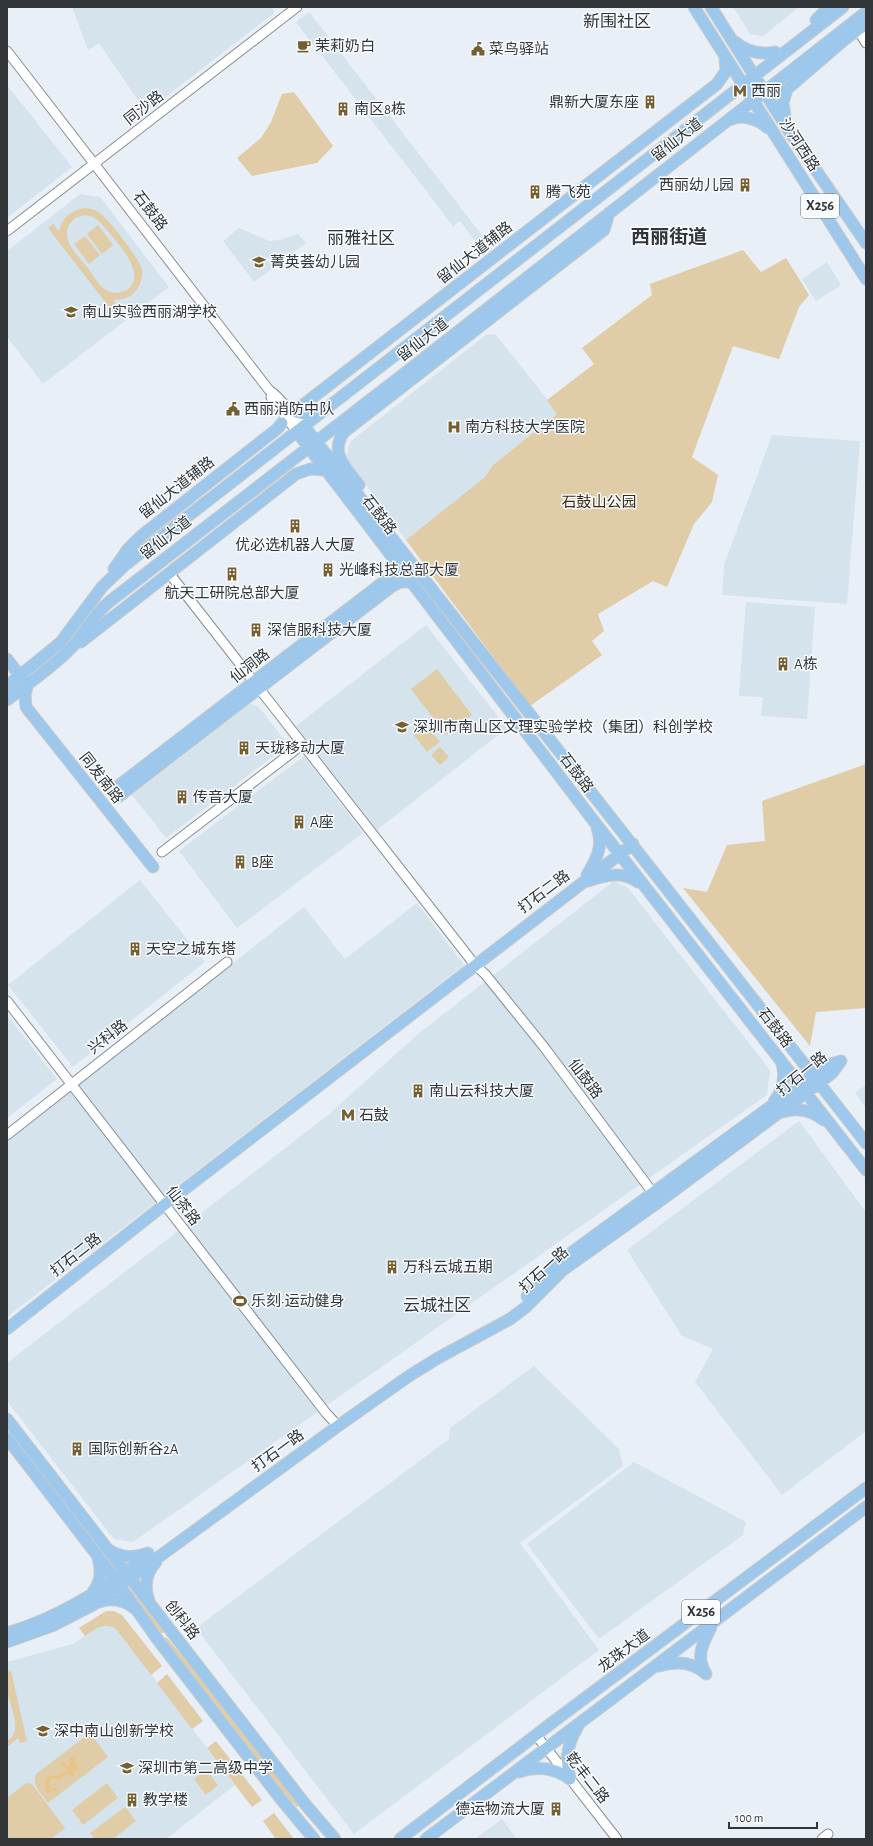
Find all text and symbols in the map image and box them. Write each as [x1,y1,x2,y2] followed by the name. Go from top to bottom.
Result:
[583,12,651,30] district label: 新围社区
[315,37,375,54] place label: 茉莉奶白
[296,38,312,54] cafe icon: 茉莉奶白
[470,41,486,57] public building icon: 菜鸟驿站
[489,41,549,57] place label: 菜鸟驿站
[732,83,748,99] metro station icon: 西丽
[751,84,781,99] place label: 西丽
[121,87,166,128] street label: 同沙路
[549,94,639,110] place label: 鼎新大厦东座
[642,94,658,110] building icon: 鼎新大厦东座
[354,100,406,117] place label: 南区8栋
[335,101,351,117] building icon: 南区8栋
[648,114,705,164] street label: 留仙大道
[776,115,822,174] street label: 沙河西路
[659,177,734,193] place label: 西丽幼儿园
[737,177,753,193] building icon: 西丽幼儿园
[527,184,543,200] building icon: 腾飞苑
[546,184,591,200] place label: 腾飞苑
[130,188,171,233] street label: 石鼓路
[801,194,839,218] road number: X256
[434,218,515,287] street label: 留仙大道辅路
[631,226,707,247] district label: 西丽街道
[327,229,395,247] district label: 丽雅社区
[251,254,267,270] school or university icon: 菁英荟幼儿园
[270,254,360,270] place label: 菁英荟幼儿园
[82,303,217,320] place label: 南山实验西丽湖学校
[63,304,79,320] school or university icon: 南山实验西丽湖学校
[394,314,451,364] street label: 留仙大道
[225,401,241,417] public building icon: 西丽消防中队
[244,401,334,417] place label: 西丽消防中队
[446,419,462,435] hospital icon: 南方科技大学医院
[465,419,585,435] place label: 南方科技大学医院
[136,453,217,522] street label: 留仙大道辅路
[359,492,400,537] street label: 石鼓路
[561,494,637,510] park label: 石鼓山公园
[137,512,194,562] street label: 留仙大道
[287,518,303,534] building icon: 优必选机器人大厦
[235,536,355,553] place label: 优必选机器人大厦
[339,561,459,578] place label: 光峰科技总部大厦
[320,562,336,578] building icon: 光峰科技总部大厦
[224,566,240,582] building icon: 航天工研院总部大厦
[164,585,300,601] place label: 航天工研院总部大厦
[248,622,264,638] building icon: 深信服科技大厦
[267,622,372,638] place label: 深信服科技大厦
[226,645,272,686] street label: 仙洞路
[794,655,818,672] place label: A栋
[775,656,791,672] building icon: A栋
[413,718,713,735] place label: 深圳市南山区文理实验学校（集团）科创学校
[394,719,410,735] school or university icon: 深圳市南山区文理实验学校（集团）科创学校
[236,740,252,756] building icon: 天珑移动大厦
[255,740,345,756] place label: 天珑移动大厦
[77,749,126,806] street label: 同发南路
[556,750,596,795] street label: 石鼓路
[174,789,190,805] building icon: 传音大厦
[193,789,253,805] place label: 传音大厦
[291,814,307,830] building icon: A座
[310,814,334,830] place label: A座
[232,854,248,870] building icon: B座
[251,854,274,870] place label: B座
[515,867,572,916] street label: 打石二路
[127,941,143,957] building icon: 天空之城东塔
[146,941,236,957] place label: 天空之城东塔
[755,1005,796,1050] street label: 石鼓路
[85,1016,130,1057] street label: 兴科路
[773,1049,830,1099] street label: 打石一路
[565,1055,606,1101] street label: 仙鼓路
[410,1083,426,1099] building icon: 南山云科技大厦
[429,1083,534,1099] place label: 南山云科技大厦
[340,1107,356,1123] metro station icon: 石鼓
[359,1107,389,1123] place label: 石鼓
[163,1182,204,1228] street label: 仙茶路
[47,1230,104,1279] street label: 打石二路
[516,1244,571,1296] street label: 打石一路
[384,1259,400,1275] building icon: 万科云城五期
[403,1259,493,1275] place label: 万科云城五期
[251,1292,344,1309] place label: 乐刻·运动健身
[232,1293,248,1309] sports icon: 乐刻·运动健身
[403,1297,471,1314] district label: 云城社区
[249,1426,307,1475] street label: 打石一路
[88,1440,179,1457] place label: 国际创新谷2A
[69,1441,85,1457] building icon: 国际创新谷2A
[162,1596,203,1642] street label: 创科路
[682,1600,720,1624] road number: X256
[594,1625,652,1675] street label: 龙珠大道
[54,1722,174,1739] place label: 深中南山创新学校
[35,1723,51,1739] school or university icon: 深中南山创新学校
[563,1749,612,1806] street label: 乾丰二路
[119,1760,135,1776] school or university icon: 深圳市第二高级中学
[138,1760,273,1776] place label: 深圳市第二高级中学
[124,1792,140,1808] building icon: 教学楼
[143,1792,188,1808] place label: 教学楼
[455,1800,545,1817] place label: 德运物流大厦
[548,1801,564,1817] building icon: 德运物流大厦
[729,1804,817,1830] scale bar
[735,1812,763,1824] text: 100 m

